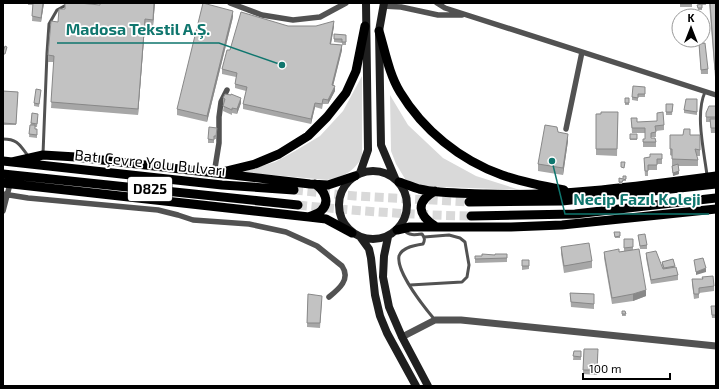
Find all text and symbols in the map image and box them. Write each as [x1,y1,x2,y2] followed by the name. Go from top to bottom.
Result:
[671,8,711,48] north arrow
[688,11,695,24] text: K
[57,15,219,43] callout: Madosa Tekstil A.Ş.
[66,19,210,40] text: Madosa Tekstil A.Ş.
[74,145,227,180] street label: Batı Çevre Yolu Bulvarı
[128,177,172,201] road number: D825
[565,186,709,214] callout: Necip Fazıl Koleji
[573,189,701,208] text: Necip Fazıl Koleji
[583,355,670,381] scale bar
[589,361,621,375] text: 100 m

